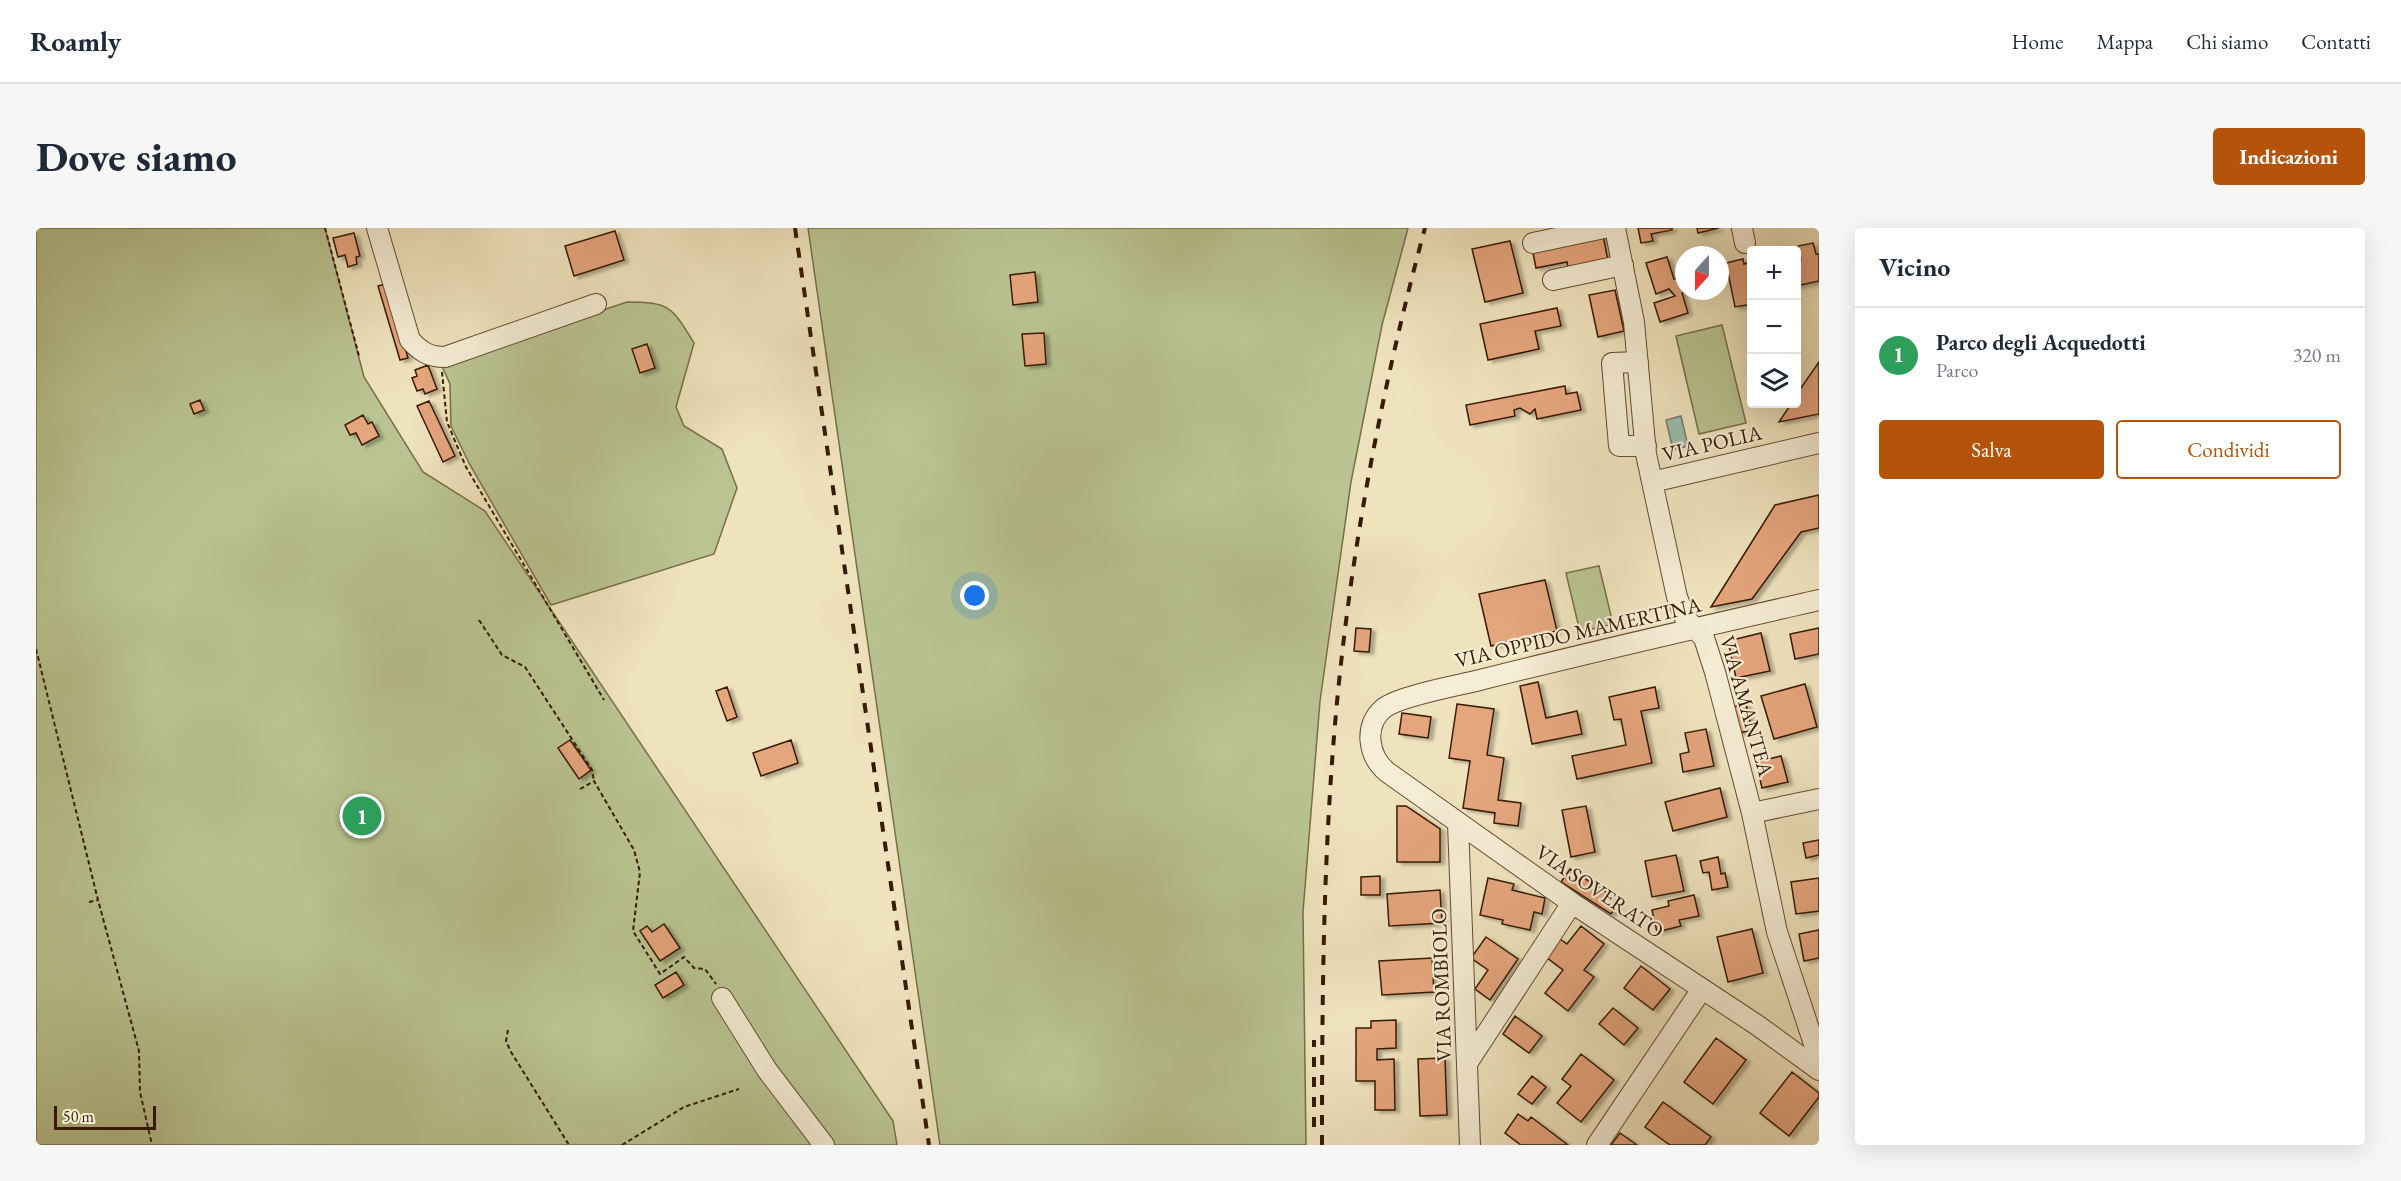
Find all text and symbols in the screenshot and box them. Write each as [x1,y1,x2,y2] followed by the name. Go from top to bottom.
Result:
[30,23,121,59] text: Roamly
[2012,28,2064,55] text: Home
[2097,28,2153,55] text: Mappa
[2186,28,2268,55] text: Chi siamo
[2301,28,2371,55] text: Contatti
[2213,128,2365,185] button: Indicazioni
[36,129,237,184] text: Dove siamo
[1675,246,1729,300] north arrow
[1747,246,1801,408] map controls
[1747,246,1801,300] button: +
[1879,250,1950,284] text: Vicino
[1747,300,1801,354] button: −
[1936,328,2146,357] text: Parco degli Acquedotti
[1893,342,1904,368] text: 1
[2293,342,2341,368] text: 320 m
[1747,354,1801,408] button: layers
[1936,357,1978,383] text: Parco
[1659,418,1765,468] street label: VIA POLIA
[1879,420,2104,479] button: Salva
[2116,420,2341,479] button: Condividi
[960,581,989,610] your location
[1452,590,1704,673] street label: VIA OPPIDO MAMERTINA
[1714,633,1780,780] street label: VIA AMANTEA
[342,794,382,838] pin: 1
[1531,838,1669,944] street label: VIA SOVERATO
[1425,908,1457,1062] street label: VIA ROMBIOLO
[54,1103,156,1130] scale bar
[63,1106,94,1127] text: 50 m

